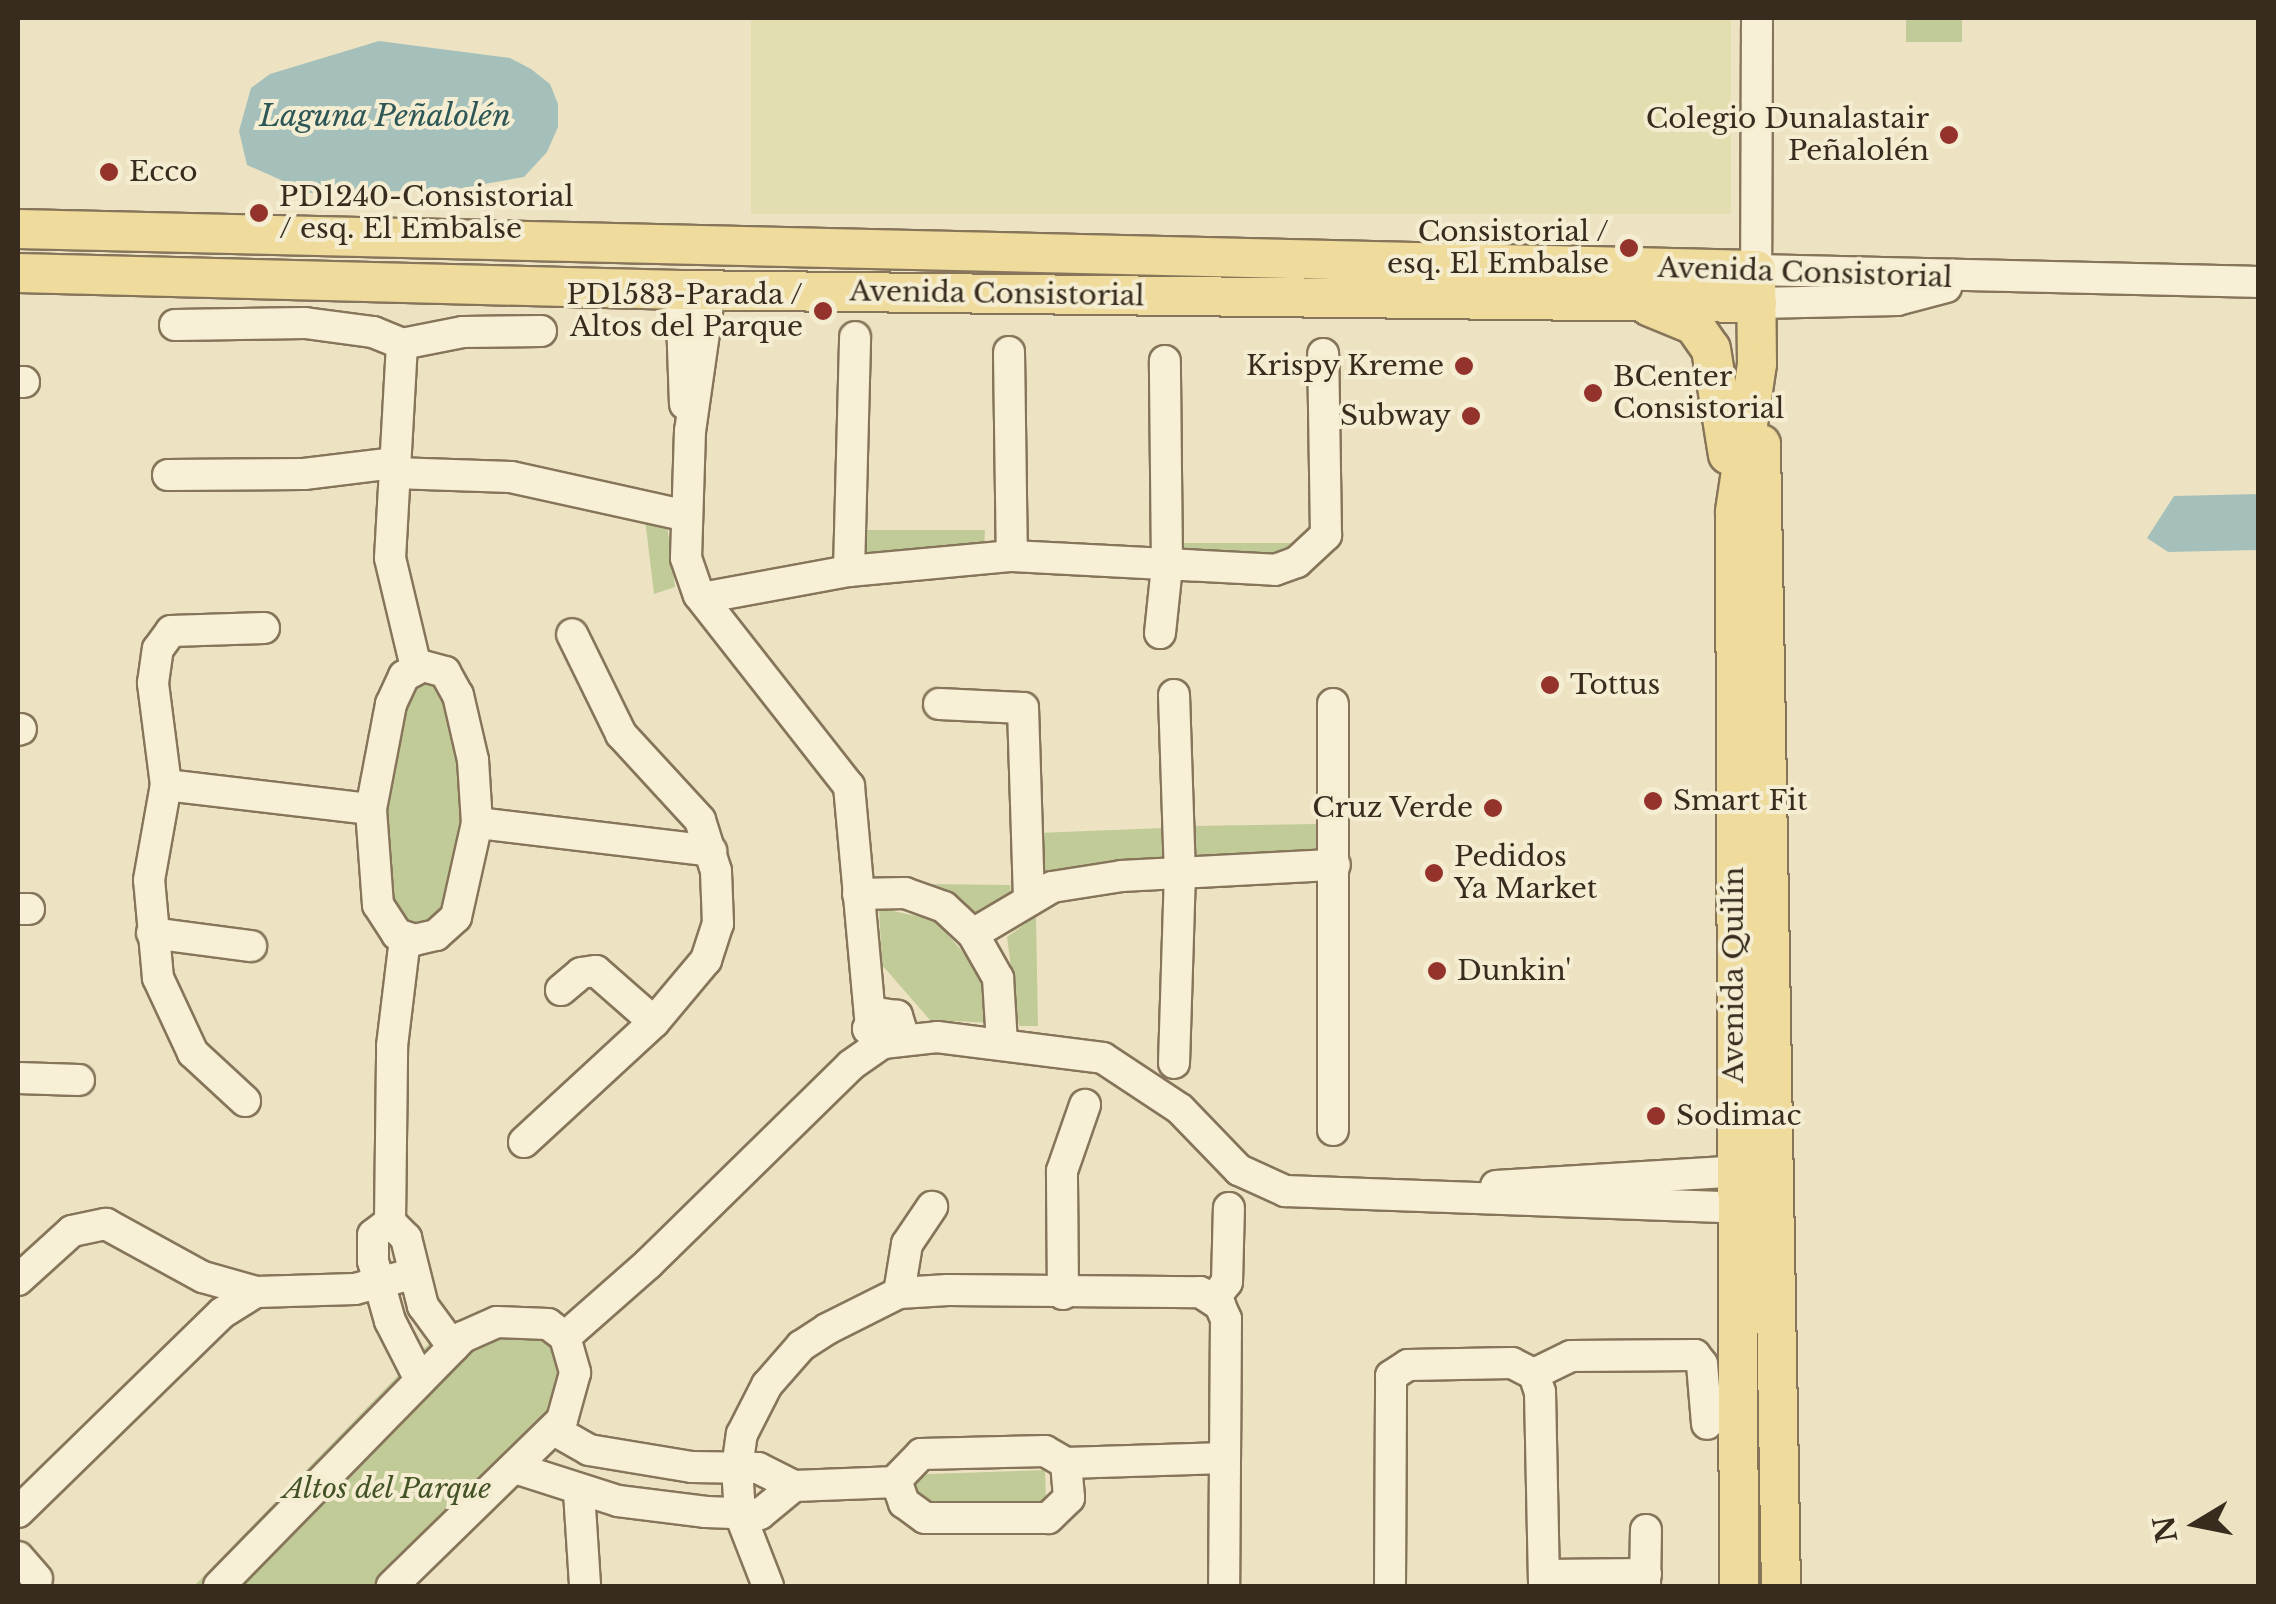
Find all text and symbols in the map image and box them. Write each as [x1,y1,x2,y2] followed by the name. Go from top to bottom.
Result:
[259,98,511,134] water label: Laguna Peñalolén
[1646,102,1929,168] place label: Colegio Dunalastair Peñalolén
[1938,124,1960,146] marker: Colegio Dunalastair Peñalolén
[129,155,198,189] place label: Ecco
[98,161,120,183] marker: Ecco
[279,180,574,246] place label: PD1240-Consistorial / esq. El Embalse
[248,202,270,224] marker: PD1240-Consistorial / esq. El Embalse
[1387,215,1609,281] place label: Consistorial / esq. El Embalse
[1618,237,1640,259] marker: Consistorial / esq. El Embalse
[1657,251,1953,295] street label: Avenida Consistorial
[849,275,1145,313] street label: Avenida Consistorial
[565,278,803,344] place label: PD1583-Parada / Altos del Parque
[812,300,834,322] marker: PD1583-Parada / Altos del Parque
[1245,349,1444,383] place label: Krispy Kreme
[1453,355,1475,377] marker: Krispy Kreme
[1613,360,1784,426] place label: BCenter Consistorial
[1582,382,1604,404] marker: BCenter Consistorial
[1340,399,1451,433] place label: Subway
[1460,405,1482,427] marker: Subway
[1570,668,1660,702] place label: Tottus
[1539,674,1561,696] marker: Tottus
[1673,784,1807,818] place label: Smart Fit
[1642,790,1664,812] marker: Smart Fit
[1311,791,1473,825] place label: Cruz Verde
[1482,797,1504,819] marker: Cruz Verde
[1454,840,1598,906] place label: Pedidos Ya Market
[1423,862,1445,884] marker: Pedidos Ya Market
[1717,867,1751,1083] street label: Avenida Quilín
[1457,954,1571,988] place label: Dunkin'
[1426,960,1448,982] marker: Dunkin'
[1676,1099,1801,1133] place label: Sodimac
[1645,1105,1667,1127] marker: Sodimac
[282,1472,492,1506] park label: Altos del Parque
[2146,1474,2246,1574] north arrow
[2146,1513,2185,1545] text: N

